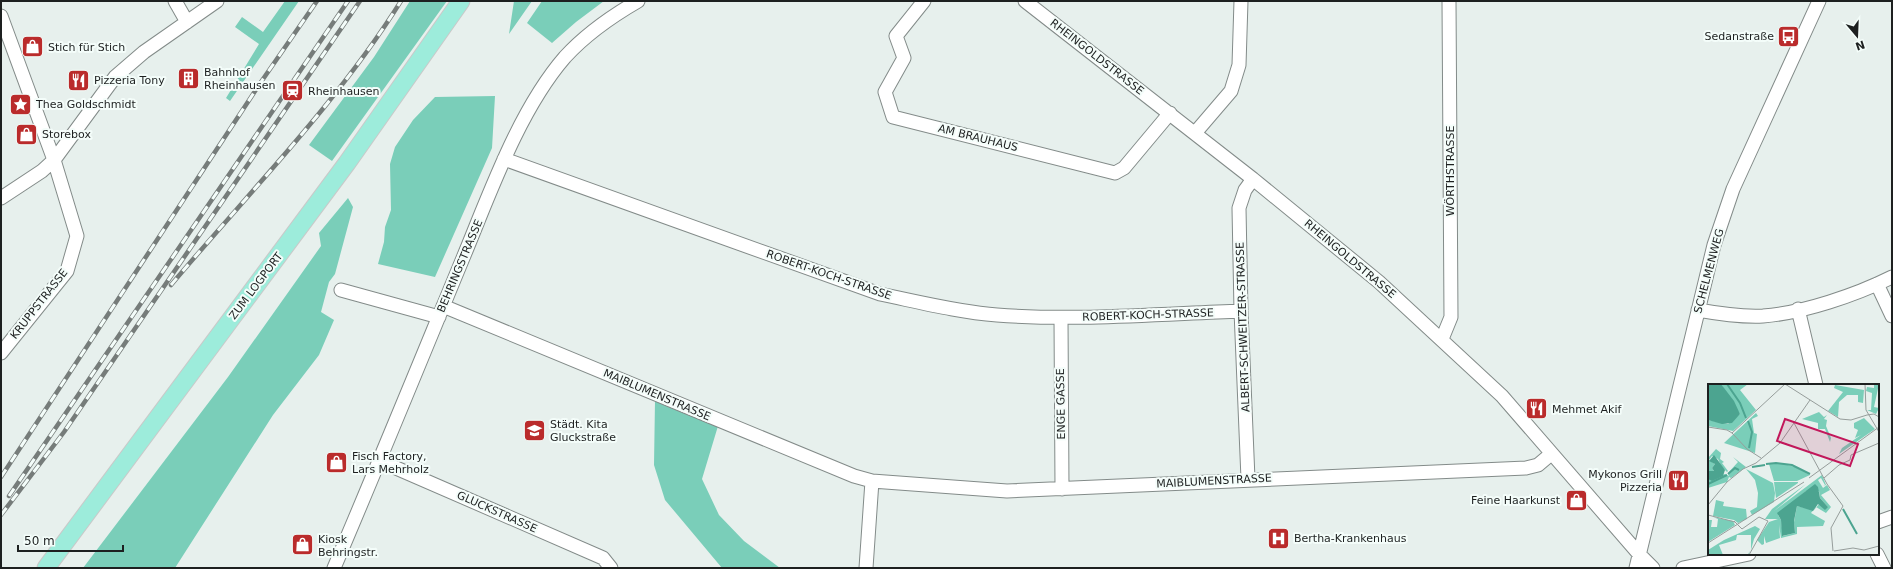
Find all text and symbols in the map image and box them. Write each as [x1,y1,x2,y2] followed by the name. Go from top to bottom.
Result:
[1048,16,1147,98] street label: RHEINGOLDSTRASSE
[1837,16,1877,56] north arrow
[1776,23,1802,49] bus stop icon: Sedanstraße
[1705,30,1774,43] place label: Sedanstraße
[19,34,45,60] shop icon: Stich für Stich
[1854,37,1867,53] text: N
[48,41,125,54] place label: Stich für Stich
[176,65,202,91] building icon: Bahnhof Rheinhausen
[204,66,276,92] place label: Bahnhof Rheinhausen
[66,67,92,93] restaurant icon: Pizzeria Tony
[94,74,165,87] place label: Pizzeria Tony
[279,78,305,104] station icon: Rheinhausen
[308,85,380,98] place label: Rheinhausen
[7,91,33,117] place icon: Thea Goldschmidt
[35,98,136,111] place label: Thea Goldschmidt
[13,121,39,147] shop icon: Storebox
[937,122,1019,154] street label: AM BRAUHAUS
[1444,126,1457,216] street label: WÖRTHSTRASSE
[42,128,91,141] place label: Storebox
[1302,217,1398,301] street label: RHEINGOLDSTRASSE
[435,218,485,314] street label: BEHRINGSTRASSE
[1691,227,1727,315] street label: SCHELMENWEG
[1234,242,1252,412] street label: ALBERT-SCHWEITZER-STRASSE
[765,247,893,303] street label: ROBERT-KOCH-STRASSE
[227,250,286,322] street label: ZUM LOGPORT
[8,266,70,342] street label: KRUPPSTRASSE
[1082,306,1214,324] street label: ROBERT-KOCH-STRASSE
[601,366,713,424] street label: MAIBLUMENSTRASSE
[1054,368,1068,440] street label: ENGE GASSE
[1708,384,1879,555] inset map
[1523,396,1549,422] restaurant icon: Mehmet Akif
[1552,403,1622,416] place label: Mehmet Akif
[521,417,547,443] school or university icon: Städt. Kita Gluckstraße
[550,418,616,444] place label: Städt. Kita Gluckstraße
[324,449,350,475] shop icon: Fisch Factory, Lars Mehrholz
[352,450,429,476] place label: Fisch Factory, Lars Mehrholz
[1665,467,1691,493] restaurant icon: Mykonos Grill Pizzeria
[1588,468,1662,494] place label: Mykonos Grill Pizzeria
[1156,471,1272,491] street label: MAIBLUMENSTRASSE
[1563,487,1589,513] shop icon: Feine Haarkunst
[455,488,539,536] street label: GLUCKSTRASSE
[1471,494,1561,507] place label: Feine Haarkunst
[1265,525,1291,551] hospital icon: Bertha-Krankenhaus
[18,527,123,553] scale bar
[290,532,316,558] shop icon: Kiosk Behringstr.
[1294,532,1407,545] place label: Bertha-Krankenhaus
[318,533,378,559] place label: Kiosk Behringstr.
[24,534,55,548] text: 50 m

